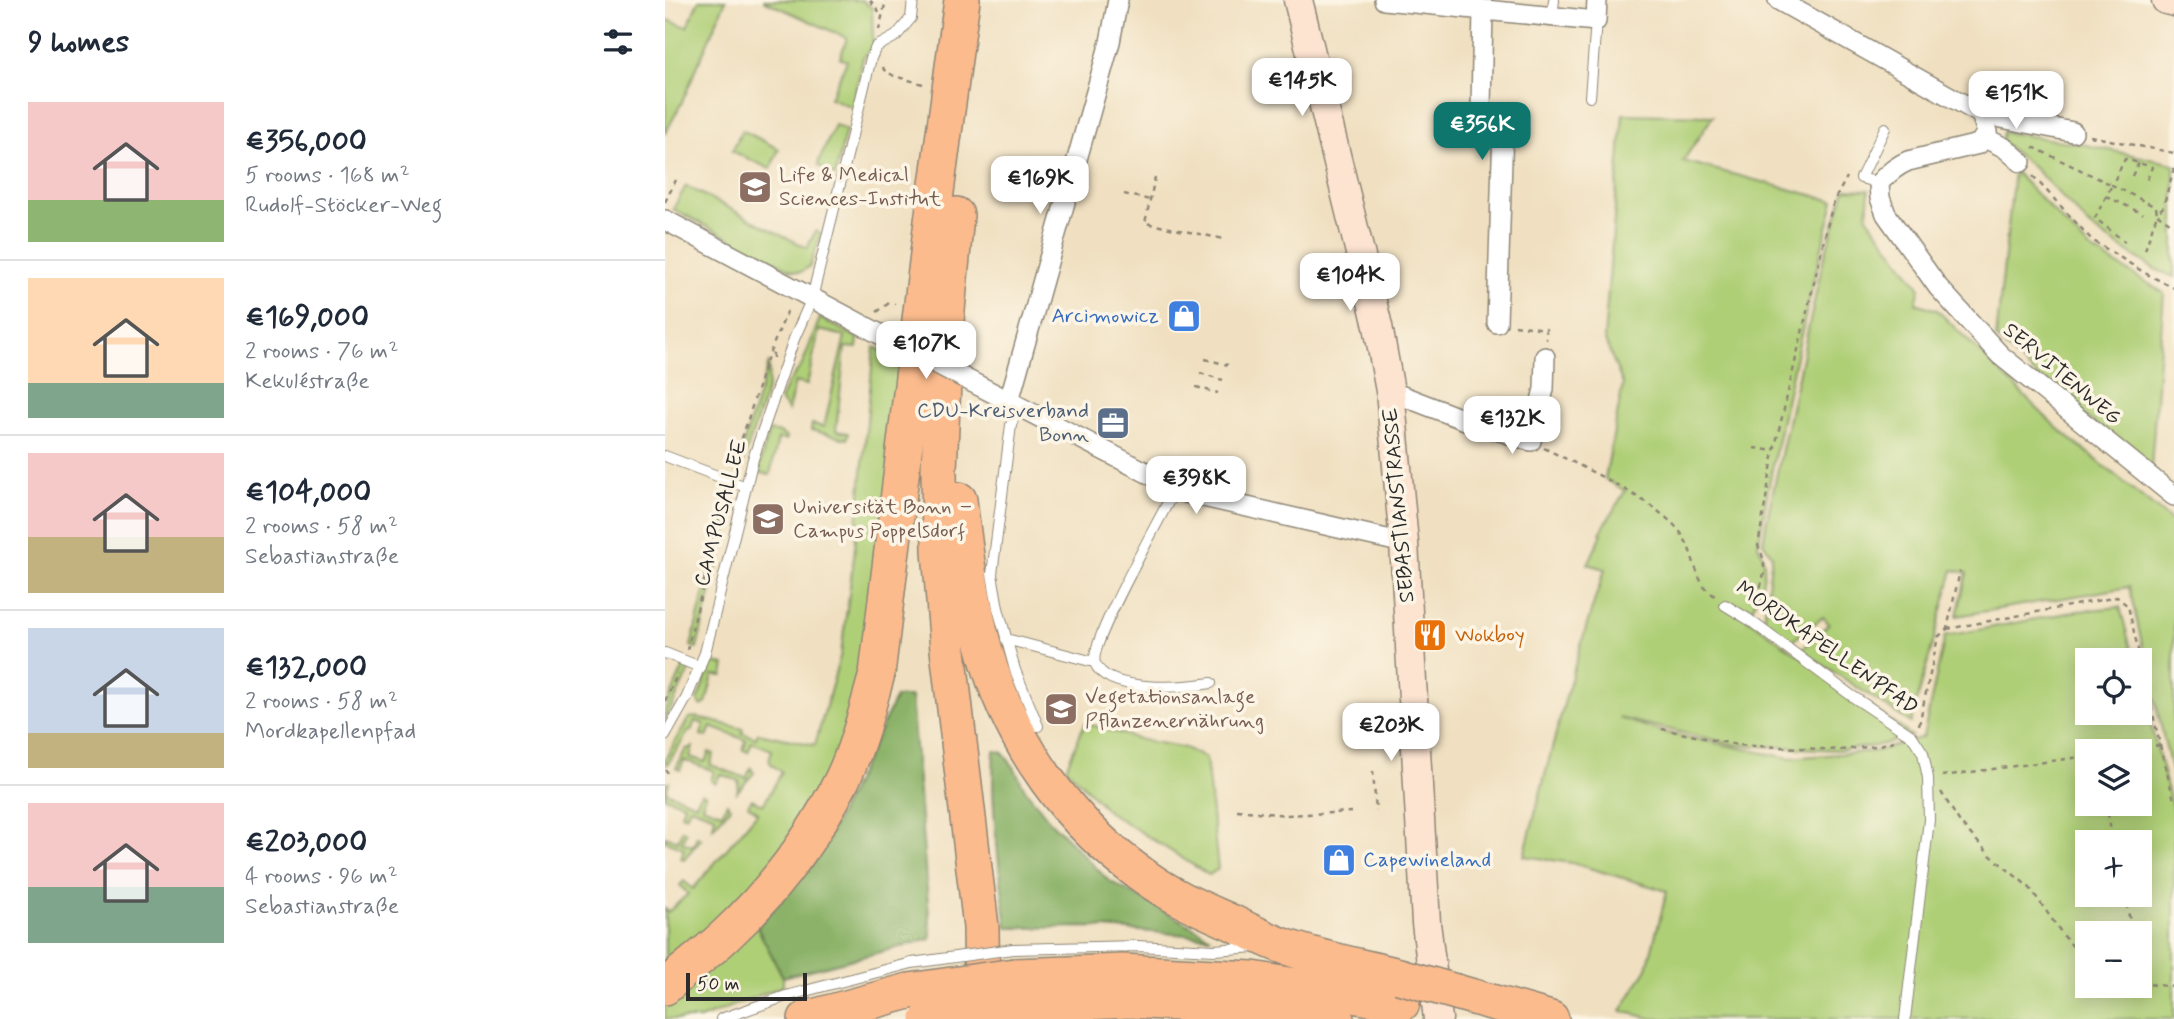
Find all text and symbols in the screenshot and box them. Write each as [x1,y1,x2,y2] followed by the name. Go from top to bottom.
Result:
[28,23,129,62] text: 9 homes
[599,23,637,61] icon: filters
[1253,58,1351,118] pin: €145K
[1268,66,1336,96] text: €145K
[1967,72,2065,131] pin: €151K
[1985,79,2047,109] text: €151K
[1433,102,1531,162] pin: €356K
[1450,110,1514,140] text: €356K
[245,122,367,161] text: €356,000
[84,130,168,214] icon: home
[991,156,1089,216] pin: €169K
[245,161,410,191] text: 5 rooms · 168 m²
[779,161,942,213] place label: Life & Medical Sciences-Institut
[1007,164,1073,194] text: €169K
[736,168,774,206] school or university icon: Life & Medical Sciences-Institut
[245,191,442,221] text: Rudolf-Stöcker-Weg
[1301,254,1399,313] pin: €104K
[1316,261,1384,291] text: €104K
[1165,297,1203,335] shop icon: Arcimowicz
[245,298,369,337] text: €169,000
[1051,302,1159,330] place label: Arcimowicz
[84,306,168,390] icon: home
[1997,316,2127,432] street label: SERVITENWEG
[877,322,975,381] pin: €107K
[892,329,960,359] text: €107K
[245,337,398,367] text: 2 rooms · 76 m²
[245,367,370,397] text: Kekuléstraße
[1463,396,1561,456] pin: €132K
[917,397,1090,449] place label: CDU-Kreisverband Bonn
[1094,404,1132,442] office icon: CDU-Kreisverband Bonn
[1479,404,1545,434] text: €132K
[1377,406,1421,604] street label: SEBASTIANSTRASSE
[688,436,754,590] street label: CAMPUSALLEE
[1147,456,1245,516] pin: €398K
[1162,464,1230,494] text: €398K
[245,473,371,512] text: €104,000
[84,481,168,565] icon: home
[793,493,974,545] place label: Universität Bonn – Campus Poppelsdorf
[749,500,787,538] school or university icon: Universität Bonn – Campus Poppelsdorf
[245,512,398,542] text: 2 rooms · 58 m²
[245,542,399,572] text: Sebastianstraße
[1730,574,1924,722] street label: MORDKAPELLENPFAD
[1411,616,1449,654] restaurant icon: Wokboy
[1455,621,1525,649] place label: Wokboy
[245,648,367,687] text: €132,000
[2075,648,2152,998] map controls
[2075,648,2152,725] button: locate
[84,656,168,740] icon: home
[1085,683,1264,735] place label: Vegetationsanlage Pflanzenernährung
[245,687,398,717] text: 2 rooms · 58 m²
[1042,690,1080,728] school or university icon: Vegetationsanlage Pflanzenernährung
[1342,704,1440,763] pin: €203K
[1358,711,1424,741] text: €203K
[245,717,416,747] text: Mordkapellenpfad
[2075,739,2152,816] button: layers
[245,823,367,862] text: €203,000
[2075,830,2152,907] button: +
[84,831,168,915] icon: home
[1320,841,1358,879] shop icon: Capewineland
[1363,846,1491,874] place label: Capewineland
[245,862,398,892] text: 4 rooms · 96 m²
[245,892,399,922] text: Sebastianstraße
[2075,921,2152,998] button: −
[686,970,807,1002] scale bar
[697,972,740,997] text: 50 m

